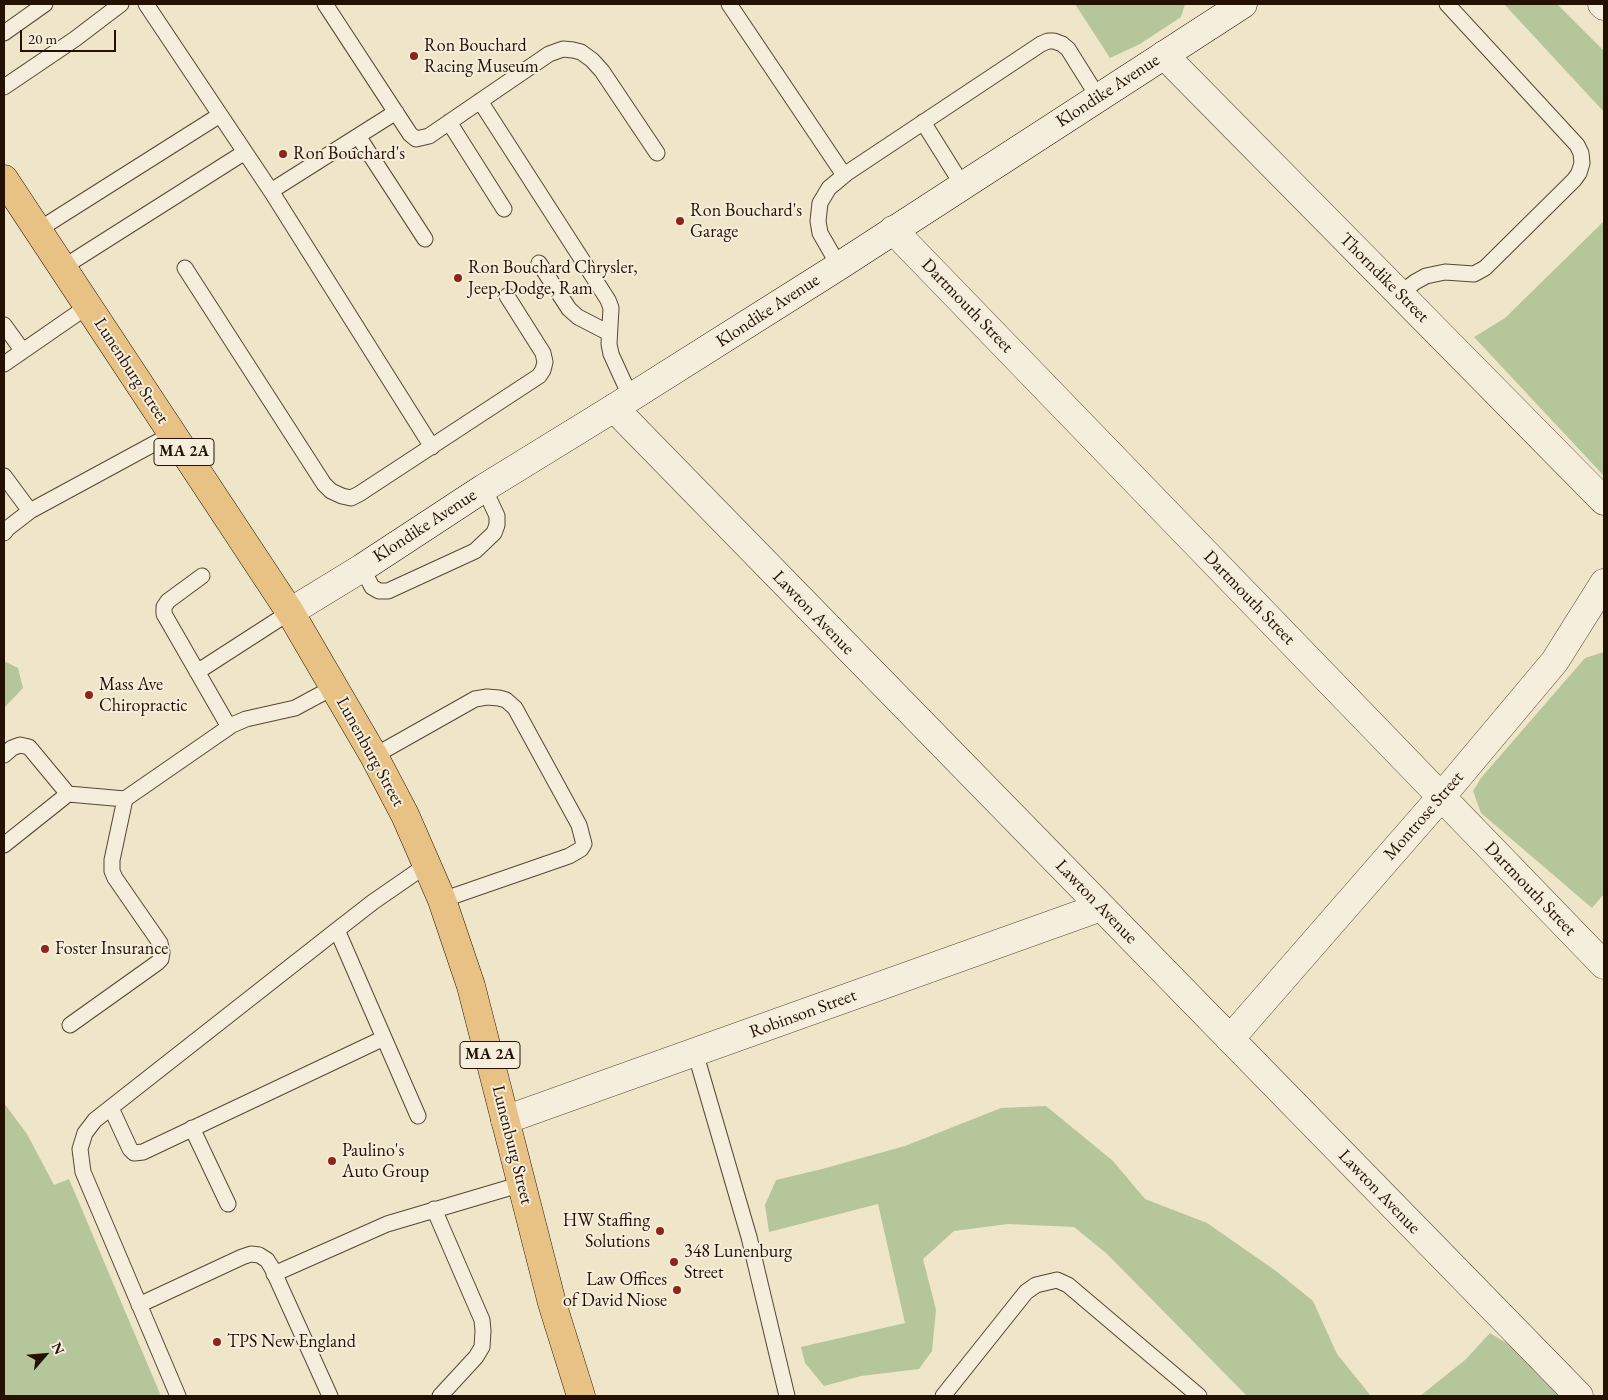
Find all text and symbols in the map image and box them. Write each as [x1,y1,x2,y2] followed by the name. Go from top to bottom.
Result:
[22,20,119,52] scale bar
[28,29,57,48] text: 20 m
[424,35,539,78] place label: Ron Bouchard Racing Museum
[1052,49,1164,133] street label: Klondike Avenue
[408,50,420,62] marker: Ron Bouchard Racing Museum
[293,143,405,165] place label: Ron Bouchard's
[277,148,289,160] marker: Ron Bouchard's
[690,200,802,242] place label: Ron Bouchard's Garage
[674,215,686,227] marker: Ron Bouchard's Garage
[1335,229,1433,327] street label: Thorndike Street
[917,254,1017,358] street label: Dartmouth Street
[468,257,638,300] place label: Ron Bouchard Chrysler, Jeep, Dodge, Ram
[712,269,824,353] street label: Klondike Avenue
[452,272,464,284] marker: Ron Bouchard Chrysler, Jeep, Dodge, Ram
[89,314,173,428] street label: Lunenburg Street
[154,438,214,466] road number: MA 2A
[369,484,481,568] street label: Klondike Avenue
[1199,546,1299,650] street label: Dartmouth Street
[767,566,859,660] street label: Lawton Avenue
[99,674,188,716] place label: Mass Ave Chiropractic
[83,689,95,701] marker: Mass Ave Chiropractic
[331,694,409,810] street label: Lunenburg Street
[1379,767,1469,865] street label: Montrose Street
[1480,837,1580,941] street label: Dartmouth Street
[1050,855,1142,949] street label: Lawton Avenue
[55,938,168,960] place label: Foster Insurance
[39,943,51,955] marker: Foster Insurance
[747,985,859,1043] street label: Robinson Street
[460,1042,520,1068] road number: MA 2A
[487,1083,537,1207] street label: Lunenburg Street
[342,1140,429,1182] place label: Paulino's Auto Group
[1333,1145,1425,1239] street label: Lawton Avenue
[326,1155,338,1167] marker: Paulino's Auto Group
[563,1210,650,1252] place label: HW Staffing Solutions
[654,1225,666,1237] marker: HW Staffing Solutions
[684,1241,792,1284] place label: 348 Lunenburg Street
[668,1256,680,1268] marker: 348 Lunenburg Street
[563,1269,667,1312] place label: Law Offices of David Niose
[671,1284,683,1296] marker: Law Offices of David Niose
[20,1330,70,1380] north arrow
[227,1331,356,1353] place label: TPS New England
[211,1336,223,1348] marker: TPS New England
[48,1339,69,1357] text: N

